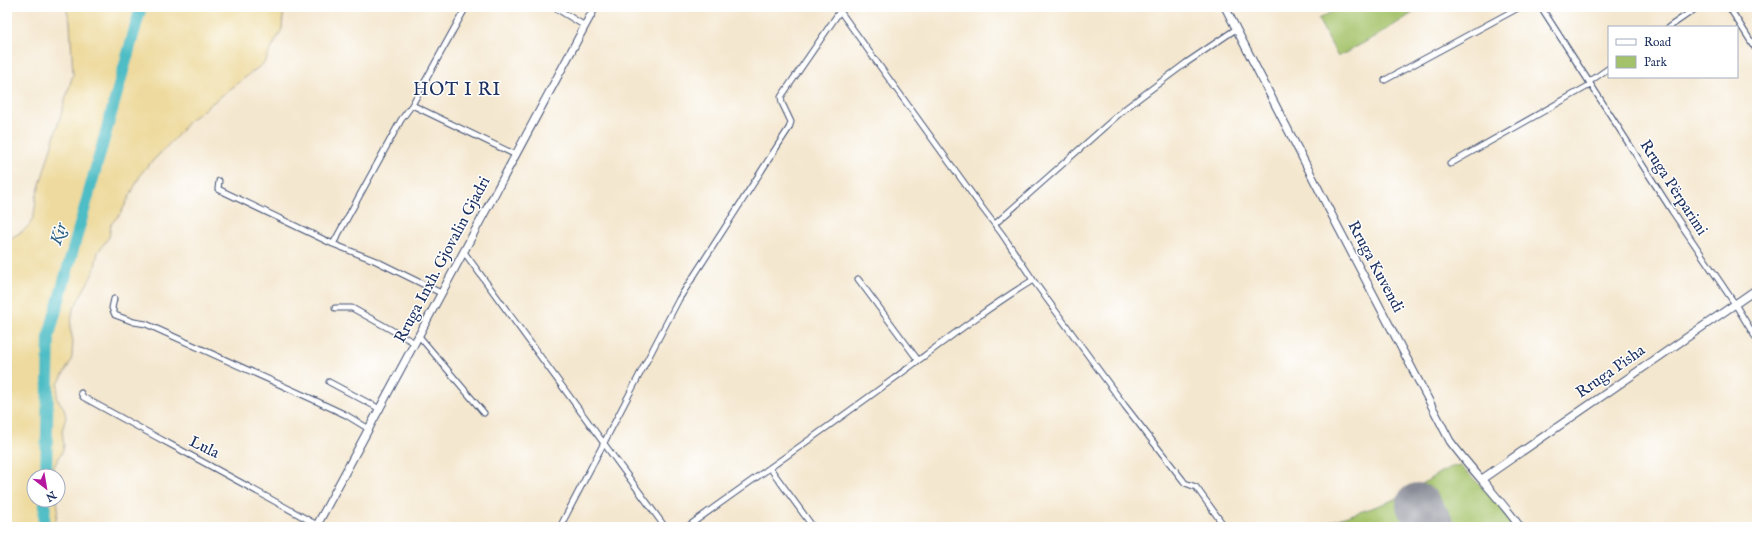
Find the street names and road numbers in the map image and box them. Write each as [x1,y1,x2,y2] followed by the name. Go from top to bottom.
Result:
[1635,136,1711,240] street label: Rruga Përparimi
[391,173,495,347] street label: Rruga Inxh. Gjovalin Gjadri
[1342,218,1408,316] street label: Rruga Kuvendi
[1573,341,1650,403] street label: Rruga Pisha
[186,432,222,464] street label: Lula

